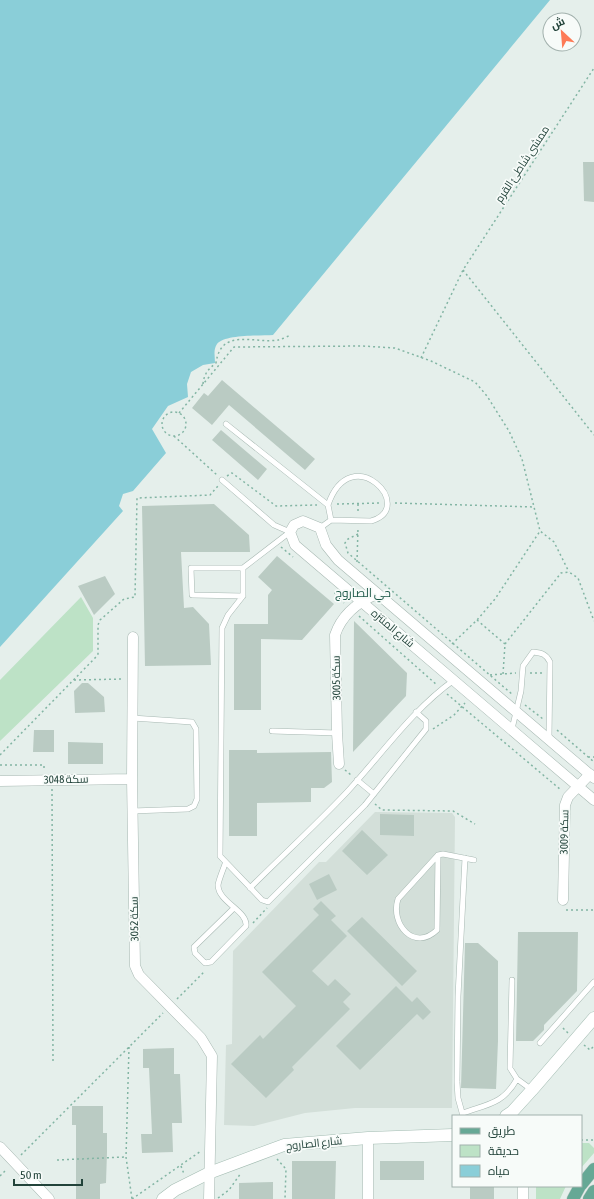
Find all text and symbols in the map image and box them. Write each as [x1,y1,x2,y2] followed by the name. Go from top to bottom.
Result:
[542,12,582,52] north arrow
[549,15,567,32] text: ش
[493,123,553,206] street label: ممشى شاطئ القرم
[335,586,391,603] district label: حي الصاروج
[368,607,417,651] street label: شارع المنتزه
[330,655,342,701] street label: سكة 3005
[43,773,89,785] street label: سكة 3048
[558,809,570,855] street label: سكة 3009
[128,896,140,942] street label: سكة 3052
[452,1115,582,1187] legend
[488,1124,516,1138] text: طريق
[285,1134,343,1154] street label: شارع الصاروج
[488,1144,519,1158] text: حديقة
[14,1161,82,1187] scale bar
[488,1164,510,1178] text: مياه
[20,1168,42,1182] text: 50 m

